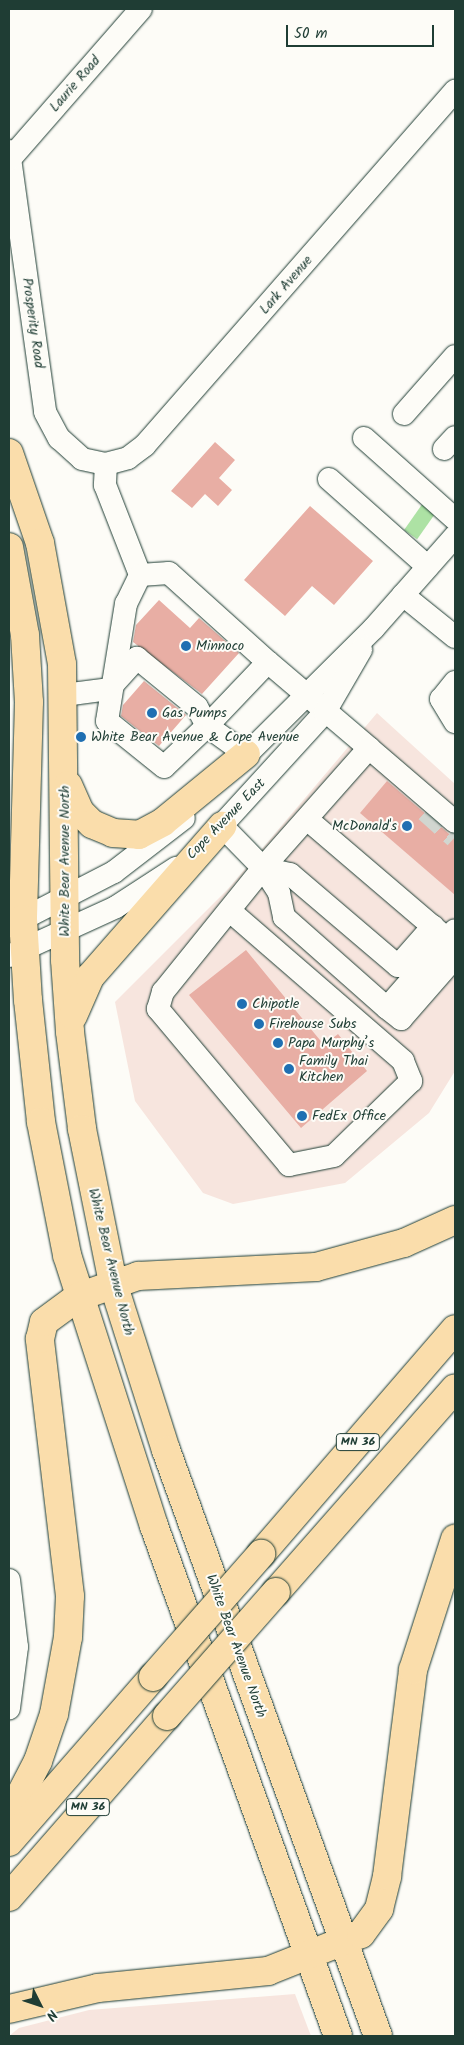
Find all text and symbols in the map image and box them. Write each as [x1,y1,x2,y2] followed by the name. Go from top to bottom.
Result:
[289,15,436,47] scale bar
[294,22,328,46] text: 50 m
[46,52,104,116] street label: Laurie Road
[256,252,316,318] street label: Lark Avenue
[18,277,48,369] street label: Prosperity Road
[196,638,244,654] place label: Minnoco
[180,640,192,652] marker: Minnoco
[162,705,227,721] place label: Gas Pumps
[146,707,158,719] marker: Gas Pumps
[91,729,299,745] place label: White Bear Avenue & Cope Avenue
[75,731,87,743] marker: White Bear Avenue & Cope Avenue
[183,775,269,863] street label: Cope Avenue East
[57,785,73,937] street label: White Bear Avenue North
[332,818,397,834] place label: McDonald's
[401,820,413,832] marker: McDonald's
[252,996,299,1012] place label: Chipotle
[236,998,248,1010] marker: Chipotle
[269,1016,357,1032] place label: Firehouse Subs
[253,1018,265,1030] marker: Firehouse Subs
[288,1035,374,1051] place label: Papa Murphy’s
[272,1037,284,1049] marker: Papa Murphy’s
[299,1053,368,1086] place label: Family Thai Kitchen
[283,1063,295,1075] marker: Family Thai Kitchen
[312,1108,386,1124] place label: FedEx Office
[296,1110,308,1122] marker: FedEx Office
[85,1187,137,1337] street label: White Bear Avenue North
[336,1432,380,1451] road number: MN 36
[202,1572,270,1720] street label: White Bear Avenue North
[66,1798,110,1816] road number: MN 36
[15,1980,65,2030] north arrow
[40,2004,63,2025] text: N

